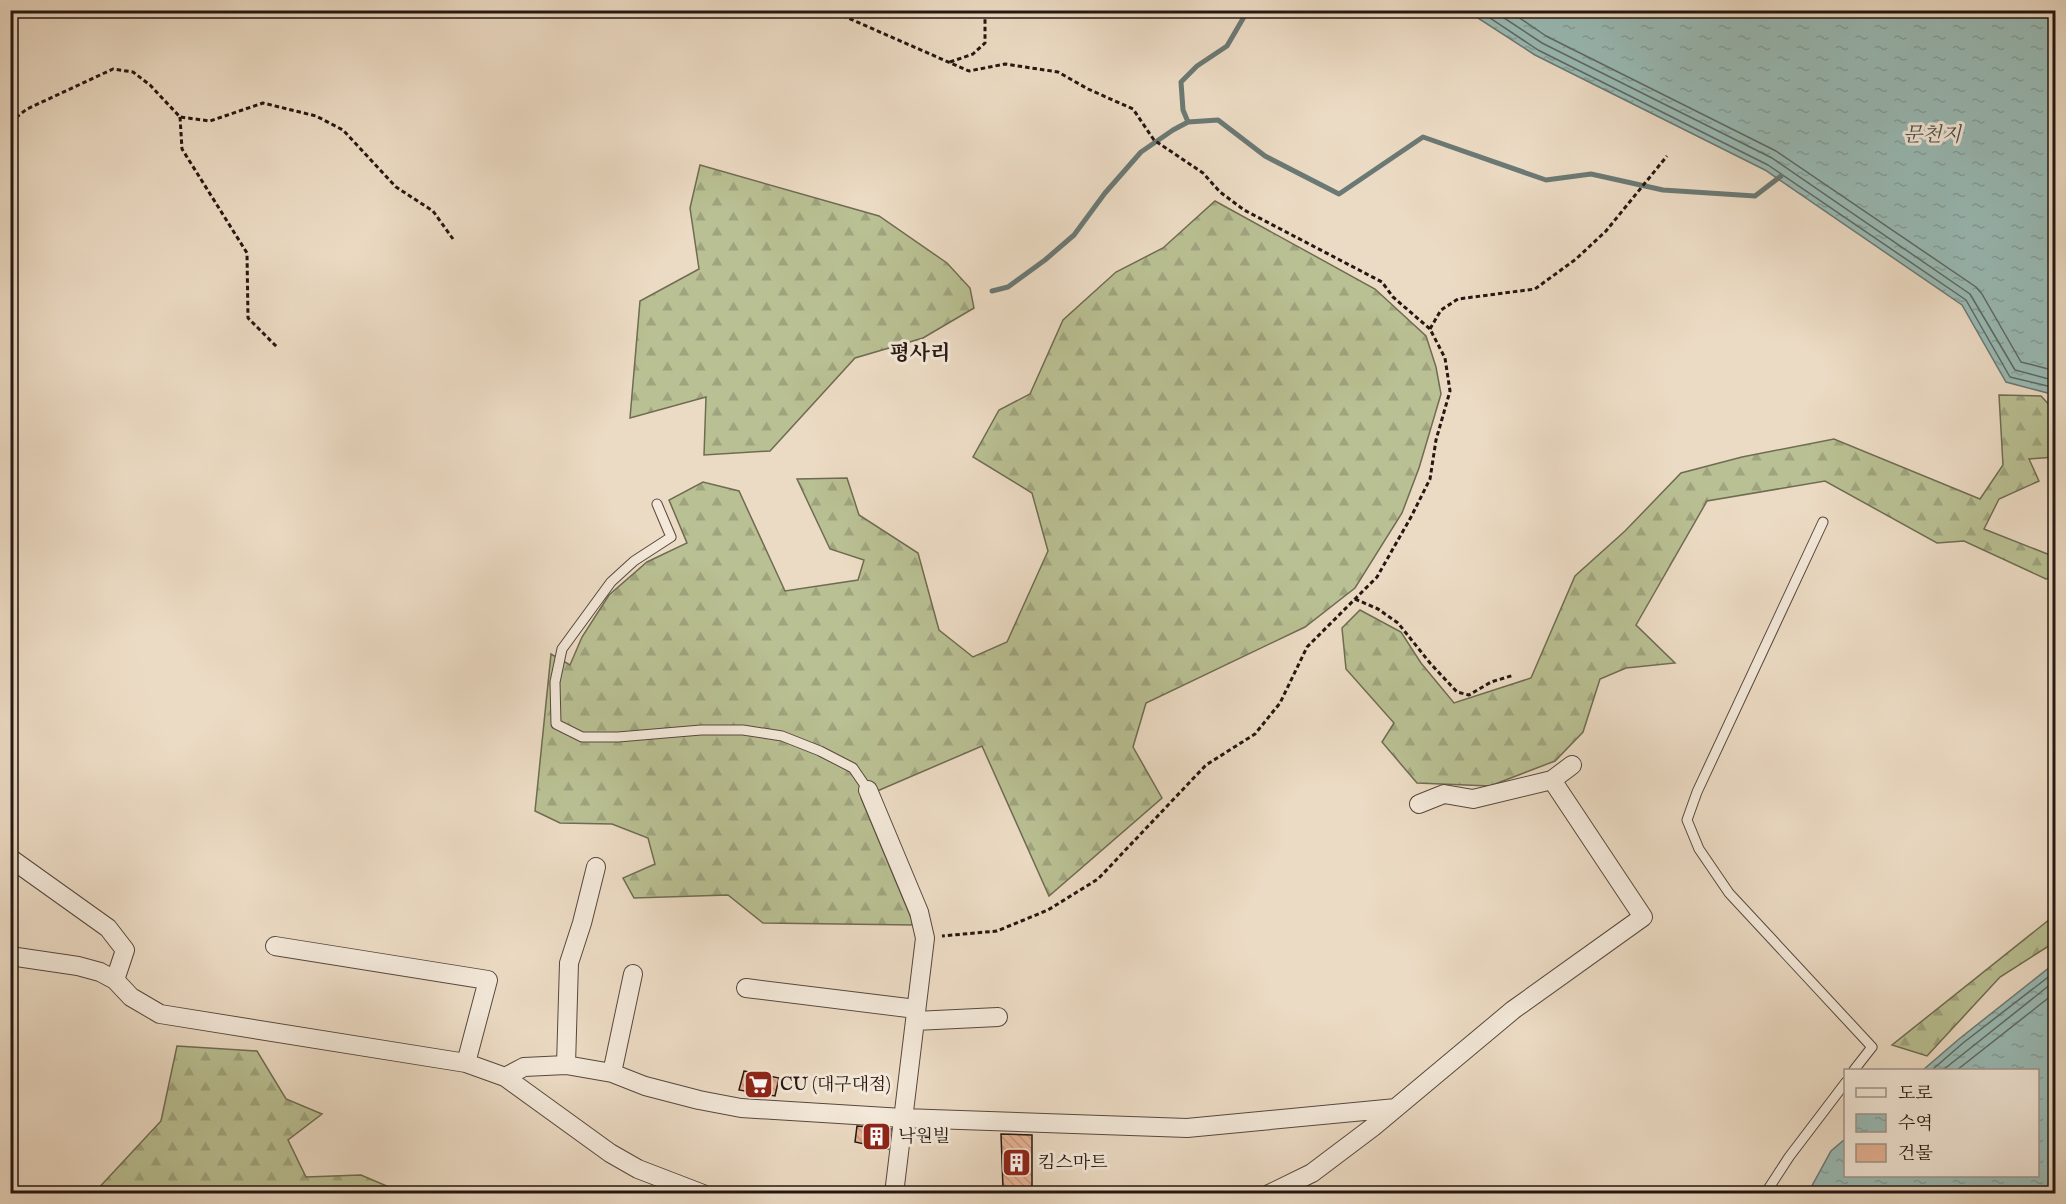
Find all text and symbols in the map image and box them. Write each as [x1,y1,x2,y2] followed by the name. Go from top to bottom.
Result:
[1903,123,1963,148] water label: 문천지
[890,341,950,368] district label: 평사리
[743,1068,775,1100] supermarket icon: CU (대구대점)
[1844,1069,2039,1177] legend
[780,1074,891,1097] place label: CU (대구대점)
[1898,1083,1933,1106] text: 도로
[1898,1113,1933,1136] text: 수역
[861,1120,893,1152] building icon: 낙원빌
[898,1126,950,1149] place label: 낙원빌
[1898,1143,1933,1166] text: 건물
[1001,1146,1033,1178] building icon: 킴스마트
[1038,1152,1108,1175] place label: 킴스마트

